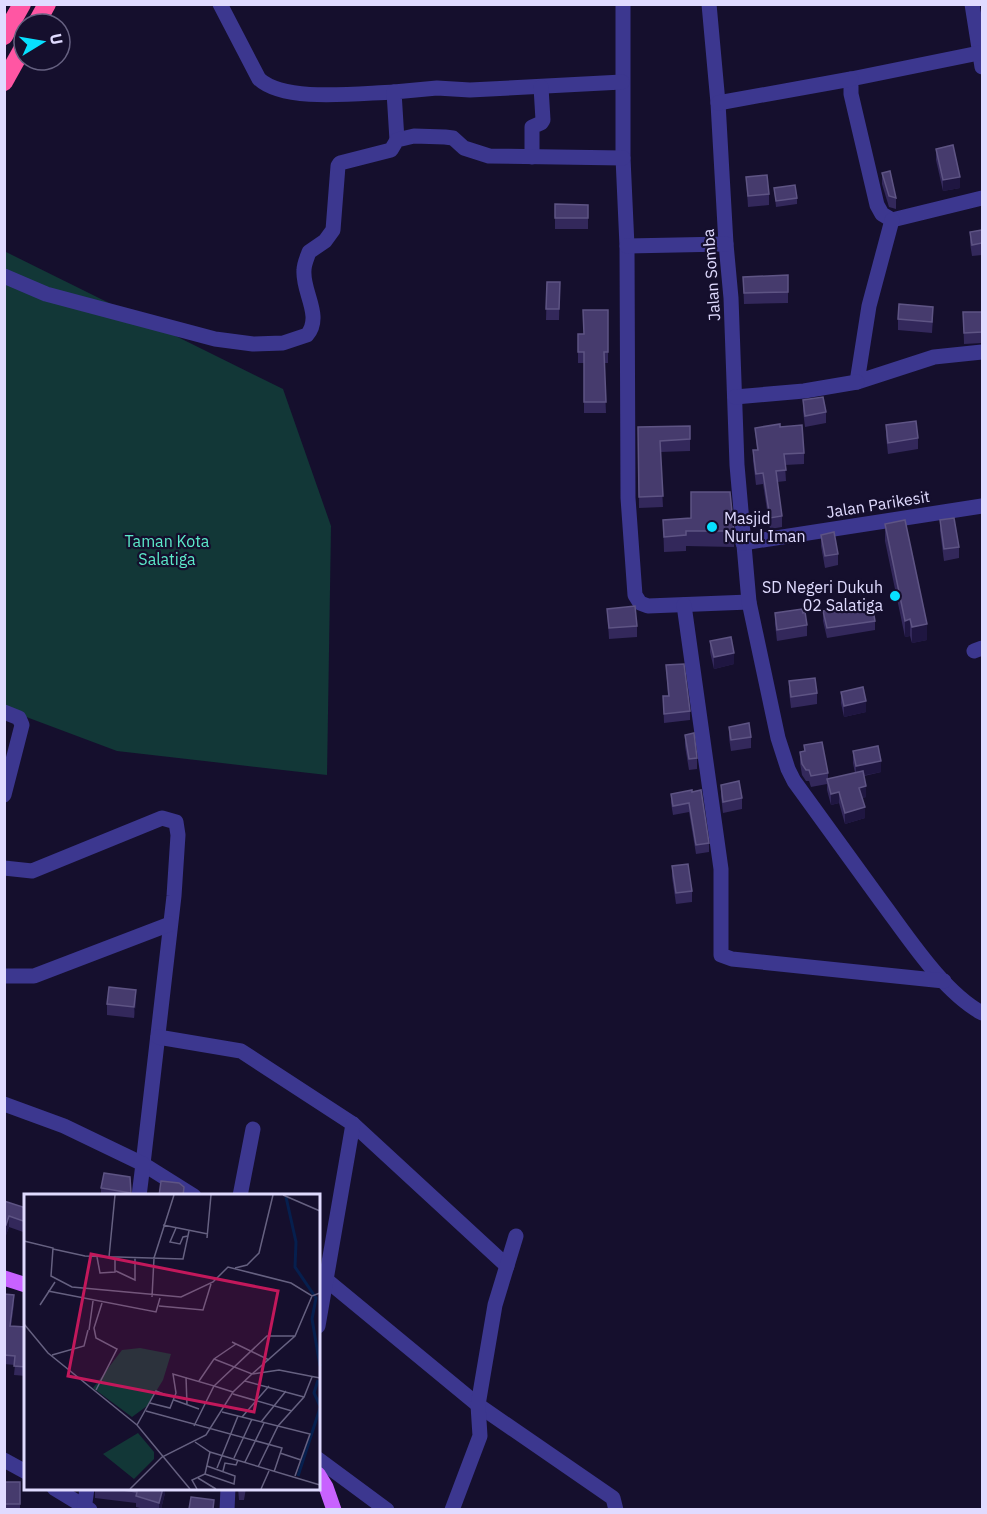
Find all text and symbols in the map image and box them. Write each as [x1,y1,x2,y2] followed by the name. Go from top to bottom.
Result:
[12,12,72,72] north arrow
[46,32,68,46] text: U
[698,228,724,322] street label: Jalan Somba
[825,486,931,522] street label: Jalan Parikesit
[724,508,806,546] place label: Masjid Nurul Iman
[705,520,719,534] marker: Masjid Nurul Iman
[125,531,210,569] park label: Taman Kota Salatiga
[762,577,883,615] place label: SD Negeri Dukuh 02 Salatiga
[888,589,902,603] marker: SD Negeri Dukuh 02 Salatiga
[24,1194,320,1490] inset map

